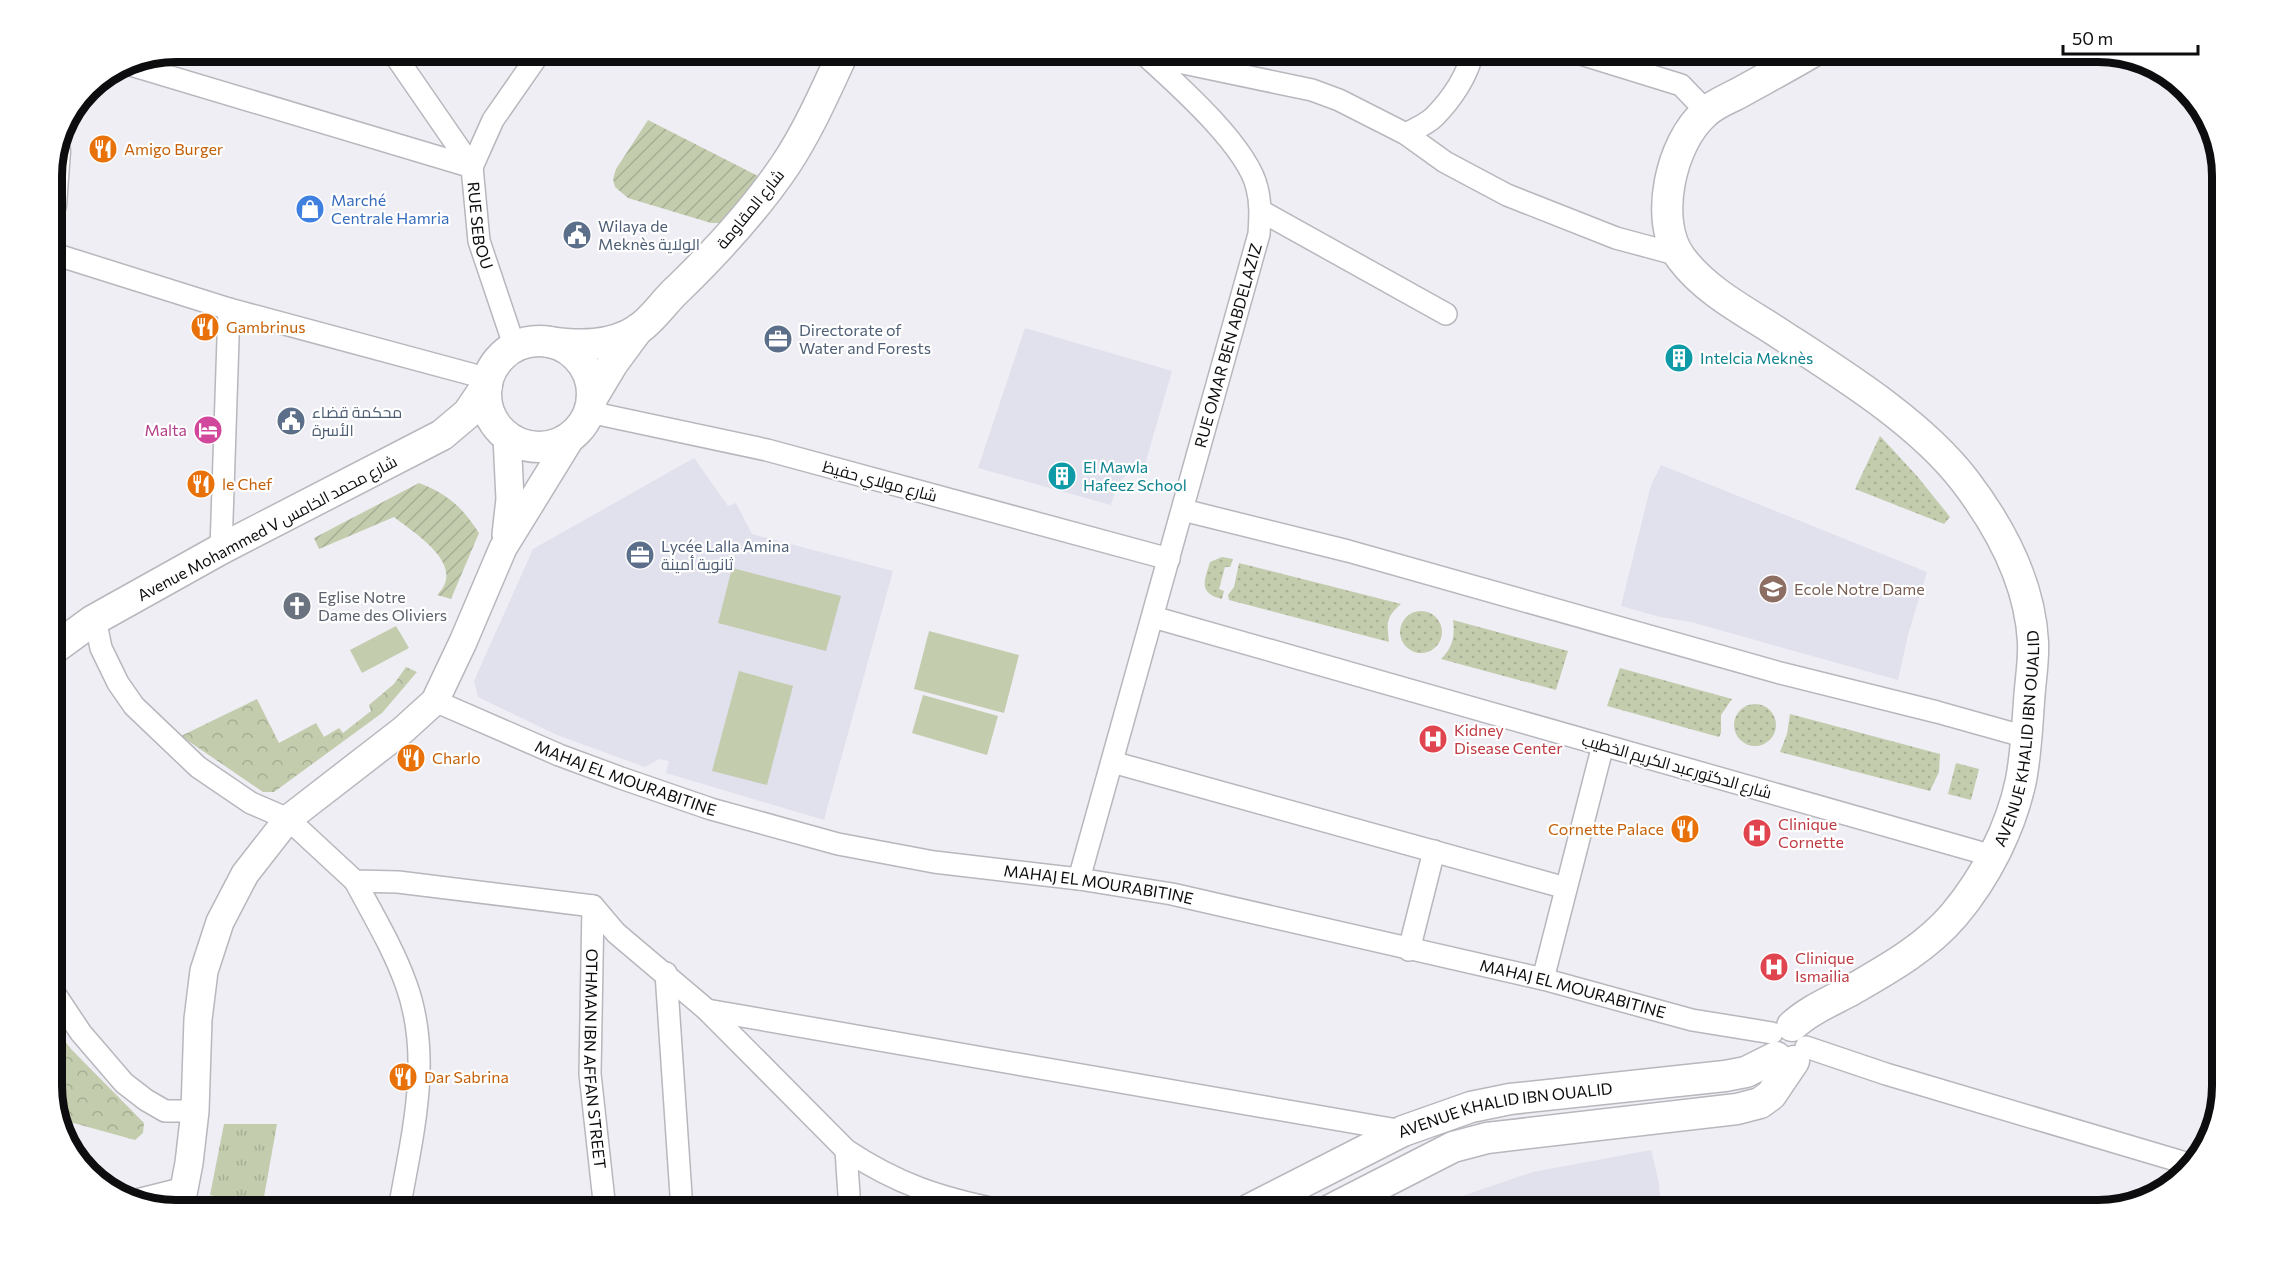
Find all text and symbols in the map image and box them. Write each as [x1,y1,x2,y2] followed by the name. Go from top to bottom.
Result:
[2063,18,2198,56] scale bar
[2072,27,2113,49] text: 50 m
[87,133,119,165] restaurant icon: Amigo Burger
[124,139,224,158] place label: Amigo Burger
[712,165,790,254] street label: شارع المقاومة
[464,181,498,271] street label: RUE SEBOU
[331,190,450,227] place label: Marché Centrale Hamria
[294,193,326,225] shop icon: Marché Centrale Hamria
[598,216,700,254] place label: Wilaya de Meknès الولاية
[561,219,593,251] public building icon: Wilaya de Meknès الولاية
[1190,241,1265,450] street label: RUE OMAR BEN ABDELAZIZ
[189,311,221,343] restaurant icon: Gambrinus
[226,317,305,336] place label: Gambrinus
[799,320,931,357] place label: Directorate of Water and Forests
[762,323,794,355] office icon: Directorate of Water and Forests
[1663,342,1695,374] building icon: Intelcia Meknès
[1700,348,1813,367] place label: Intelcia Meknès
[312,402,402,440] place label: محكمة قضاء الأسرة
[275,405,307,437] public building icon: محكمة قضاء الأسرة
[192,414,224,446] hotel icon: Malta
[144,420,187,439] place label: Malta
[134,451,401,607] street label: Avenue Mohammed V شارع محمد الخامس
[819,456,940,510] street label: شارع مولاي حفيظ
[1083,457,1187,494] place label: El Mawla Hafeez School
[1046,460,1078,492] building icon: El Mawla Hafeez School
[185,468,217,500] restaurant icon: le Chef
[222,474,273,493] place label: le Chef
[661,536,789,574] place label: Lycée Lalla Amina ثانوية أمينة
[624,539,656,571] office icon: Lycée Lalla Amina ثانوية أمينة
[1757,573,1789,605] school or university icon: Ecole Notre Dame
[1794,579,1925,598] place label: Ecole Notre Dame
[318,587,447,624] place label: Eglise Notre Dame des Oliviers
[281,590,313,622] church icon: Eglise Notre Dame des Oliviers
[1989,630,2042,849] street label: AVENUE KHALID IBN OUALID
[1454,720,1563,757] place label: Kidney Disease Center
[1417,723,1449,755] hospital icon: Kidney Disease Center
[1579,729,1774,805] street label: شارع الدكتورعبد الكريم الخطيب
[532,736,719,819] street label: MAHAJ EL MOURABITINE
[395,742,427,774] restaurant icon: Charlo
[432,748,481,767] place label: Charlo
[1669,813,1701,845] restaurant icon: Cornette Palace
[1778,814,1844,851] place label: Clinique Cornette
[1741,817,1773,849] hospital icon: Clinique Cornette
[1548,819,1664,838] place label: Cornette Palace
[1003,860,1195,908] street label: MAHAJ EL MOURABITINE
[581,948,610,1170] street label: OTHMAN IBN AFFAN STREET
[1795,948,1854,985] place label: Clinique Ismailia
[1758,951,1790,983] hospital icon: Clinique Ismailia
[1478,955,1668,1021] street label: MAHAJ EL MOURABITINE
[387,1061,419,1093] restaurant icon: Dar Sabrina
[424,1067,509,1086] place label: Dar Sabrina
[1395,1078,1613,1141] street label: AVENUE KHALID IBN OUALID

